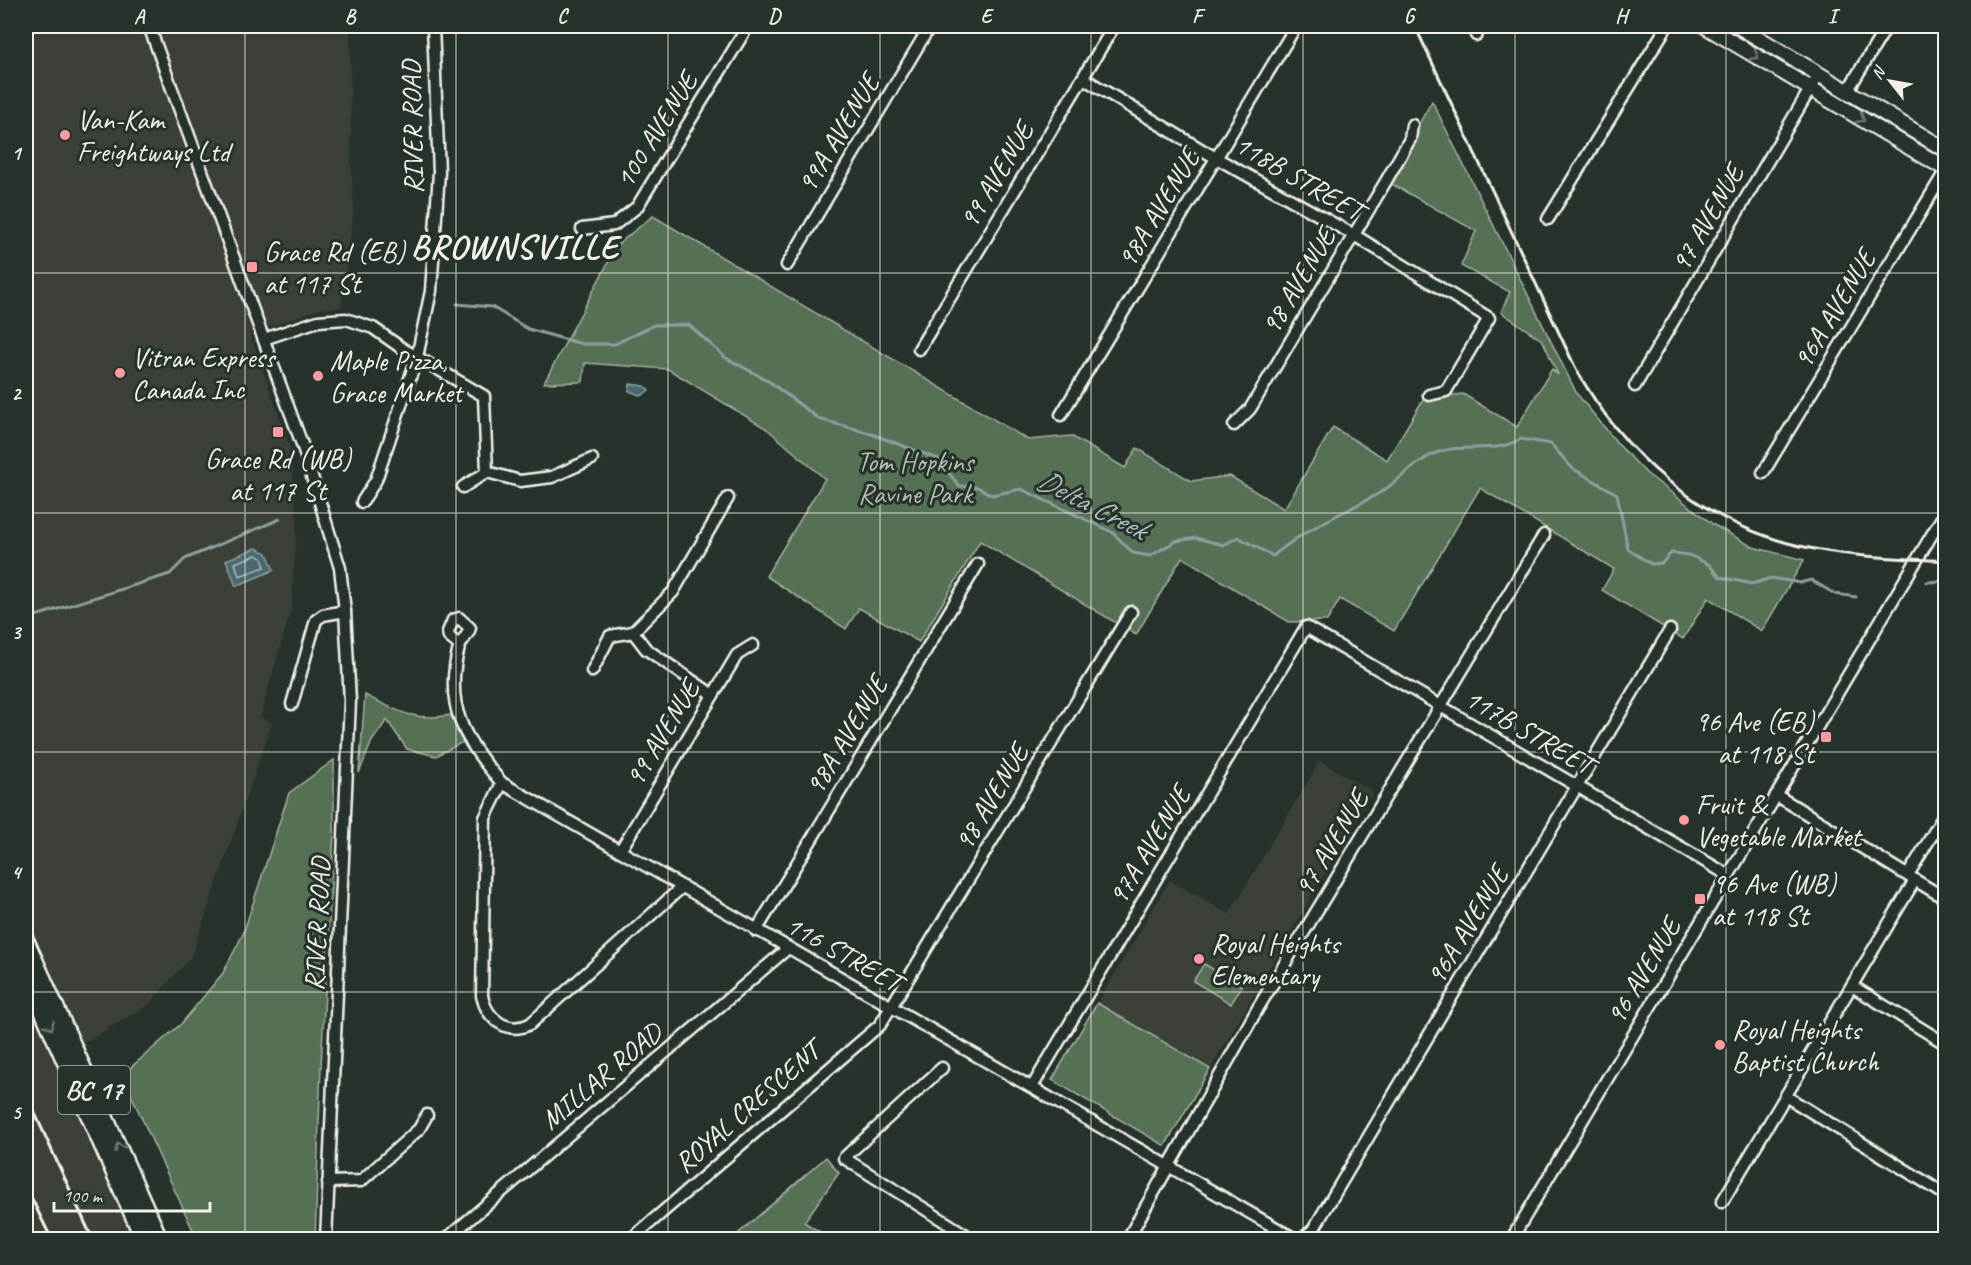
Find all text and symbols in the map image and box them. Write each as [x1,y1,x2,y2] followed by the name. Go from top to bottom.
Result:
[134,4,146,29] text: A
[345,4,357,29] text: B
[557,4,569,29] text: C
[768,4,782,29] text: D
[981,4,995,29] text: E
[1192,4,1206,29] text: F
[1404,4,1417,29] text: G
[1615,4,1630,29] text: H
[1828,4,1841,29] text: I
[1749,48,1759,60] one-way arrow
[1860,51,1920,111] north arrow
[393,58,431,194] street label: RIVER ROAD
[1867,62,1891,83] text: N
[607,63,707,194] street label: 100 AVENUE
[789,64,889,199] street label: 99A AVENUE
[77,102,234,169] place label: Van-Kam Freightways Ltd
[1855,111,1865,123] one-way arrow
[951,113,1043,234] street label: 99 AVENUE
[1229,126,1376,231] street label: 118B STREET
[58,128,72,142] marker: Van-Kam Freightways Ltd
[1109,139,1209,274] street label: 98A AVENUE
[12,141,23,166] text: 1
[1663,156,1753,278] street label: 97 AVENUE
[1253,219,1345,340] street label: 98 AVENUE
[411,225,623,268] district label: BROWNSVILLE
[264,234,407,301] place label: Grace Rd (EB) at 117 St
[1785,240,1885,375] street label: 96A AVENUE
[245,260,259,274] marker: Grace Rd (EB) at 117 St
[132,340,277,407] place label: Vitran Express Canada Inc
[330,343,465,410] place label: Maple Pizza, Grace Market
[113,366,127,380] marker: Vitran Express Canada Inc
[311,369,325,383] marker: Maple Pizza, Grace Market
[12,381,23,406] text: 2
[271,425,285,439] marker: Grace Rd (WB) at 117 St
[205,441,353,508] place label: Grace Rd (WB) at 117 St
[857,444,976,511] park label: Tom Hopkins Ravine Park
[1031,460,1158,550] water label: Delta Creek
[12,620,23,645] text: 3
[797,666,897,801] street label: 98A AVENUE
[617,671,709,792] street label: 99 AVENUE
[1459,680,1606,785] street label: 117B STREET
[1695,704,1817,771] place label: 96 Ave (EB) at 118 St
[1819,730,1833,744] marker: 96 Ave (EB) at 118 St
[946,735,1038,856] street label: 98 AVENUE
[1100,776,1200,911] street label: 97A AVENUE
[1286,781,1378,902] street label: 97 AVENUE
[1696,787,1863,854] place label: Fruit & Vegetable Market
[1677,813,1691,827] marker: Fruit & Vegetable Market
[296,855,338,992] street label: RIVER ROAD
[1418,856,1518,991] street label: 96A AVENUE
[12,860,24,885] text: 4
[1712,866,1838,933] place label: 96 Ave (WB) at 118 St
[1693,892,1707,906] marker: 96 Ave (WB) at 118 St
[780,907,913,1002] street label: 116 STREET
[1598,909,1690,1030] street label: 96 AVENUE
[1211,926,1342,993] place label: Royal Heights Elementary
[1192,952,1206,966] marker: Royal Heights Elementary
[1732,1012,1880,1079] place label: Royal Heights Baptist Church
[533,1013,671,1137] street label: MILLAR ROAD
[42,1020,54,1031] one-way arrow
[667,1029,833,1180] street label: ROYAL CRESCENT
[1713,1038,1727,1052] marker: Royal Heights Baptist Church
[58,1066,130,1114] road number: BC 17
[12,1100,23,1125] text: 5
[114,1143,126,1154] one-way arrow
[54,1175,210,1213] scale bar
[63,1185,104,1207] text: 100 m

